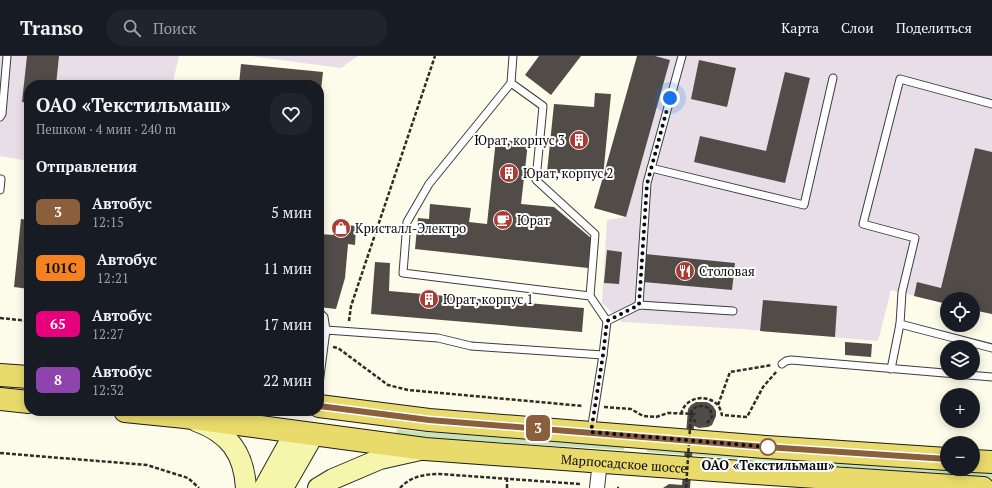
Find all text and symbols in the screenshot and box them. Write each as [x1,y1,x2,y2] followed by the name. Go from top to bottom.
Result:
[107,10,387,46] search box
[20,15,83,40] text: Transo
[121,17,143,39] icon: search
[153,18,196,38] text: Поиск
[781,18,819,37] text: Карта
[841,18,874,37] text: Слои
[896,18,972,37] text: Поделиться
[660,88,680,108] your location
[36,92,231,117] text: ОАО «Текстильмаш»
[270,93,312,135] button: heart
[36,120,176,138] text: Пешком · 4 мин · 240 m
[568,129,590,151] building icon: Юрат, корпус 3
[475,131,565,149] place label: Юрат, корпус 3
[36,156,137,176] text: Отправления
[498,162,520,184] building icon: Юрат, корпус 2
[523,164,614,182] place label: Юрат, корпус 2
[92,193,152,213] text: Автобус
[54,202,62,221] text: 3
[271,202,312,222] text: 5 мин
[492,209,514,231] cafe icon: Юрат
[517,211,551,229] place label: Юрат
[92,213,124,231] text: 12:15
[330,217,352,239] shop icon: Кристалл-Электро
[355,219,466,237] place label: Кристалл-Электро
[97,249,157,269] text: Автобус
[44,258,77,277] text: 101С
[263,258,312,278] text: 11 мин
[674,260,696,282] restaurant icon: Столовая
[699,262,755,280] place label: Столовая
[97,269,129,287] text: 12:21
[418,288,440,310] building icon: Юрат, корпус 1
[443,290,534,308] place label: Юрат, корпус 1
[940,292,980,476] map controls
[940,292,980,332] button: locate
[92,305,152,325] text: Автобус
[50,314,66,333] text: 65
[263,314,312,334] text: 17 мин
[92,325,124,343] text: 12:27
[940,340,980,380] button: layers
[92,361,152,381] text: Автобус
[54,370,62,389] text: 8
[263,370,312,390] text: 22 мин
[92,381,124,399] text: 12:32
[940,388,980,428] button: +
[525,415,551,441] line badge: 3
[534,418,542,437] text: 3
[940,436,980,476] button: −
[759,438,777,456] marker: ОАО «Текстильмаш»
[560,450,688,477] street label: Марпосадское шоссе
[701,456,835,474] place label: ОАО «Текстильмаш»

